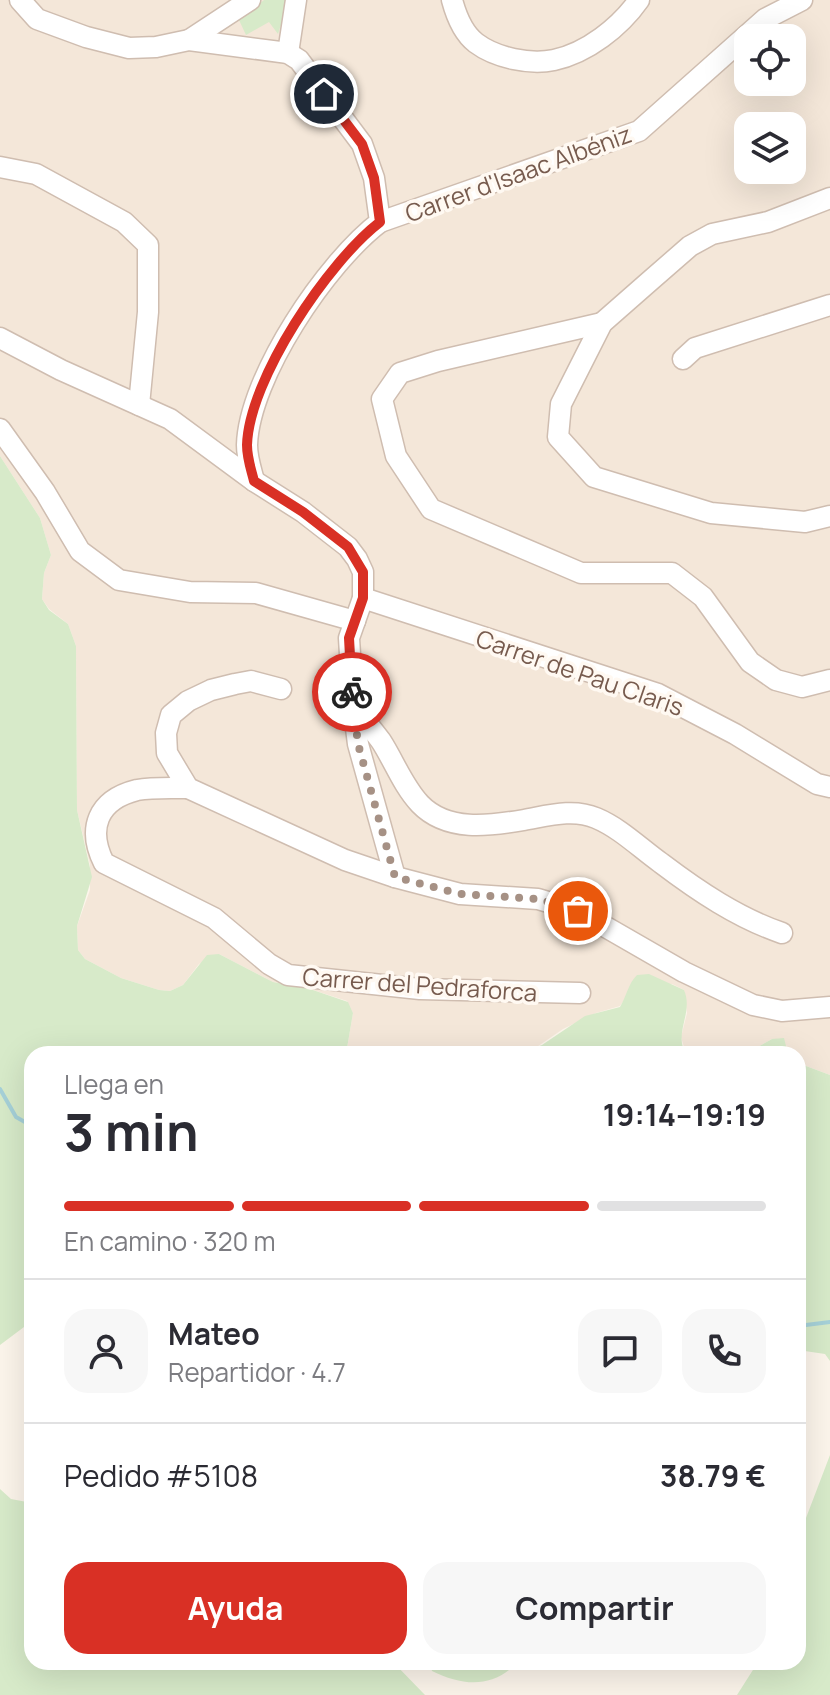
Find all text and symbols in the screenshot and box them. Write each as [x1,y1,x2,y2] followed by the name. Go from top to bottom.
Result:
[734,24,806,184] map controls
[734,24,806,96] button: locate
[290,60,358,128] pin
[302,72,346,116] icon: home
[734,112,806,184] button: layers
[400,117,636,229] street label: Carrer d'Isaac Albéniz
[472,621,688,723] street label: Carrer de Pau Claris
[312,652,392,732] courier
[330,670,374,714] icon: bike
[544,877,612,945] pin
[556,889,600,933] icon: bag
[302,959,538,1009] street label: Carrer del Pedraforca
[64,1066,164,1102] text: Llega en
[603,1094,766,1135] text: 19:14–19:19
[64,1096,199,1167] text: 3 min
[64,1223,276,1259] text: En camino · 320 m
[64,1309,148,1393] button: person
[578,1309,662,1393] button: chat
[682,1309,766,1393] button: phone
[168,1313,260,1354] text: Mateo
[168,1354,346,1390] text: Repartidor · 4.7
[64,1455,258,1496] text: Pedido #5108
[660,1455,766,1496] text: 38.79 €
[64,1562,407,1654] button: Ayuda
[423,1562,766,1654] button: Compartir

